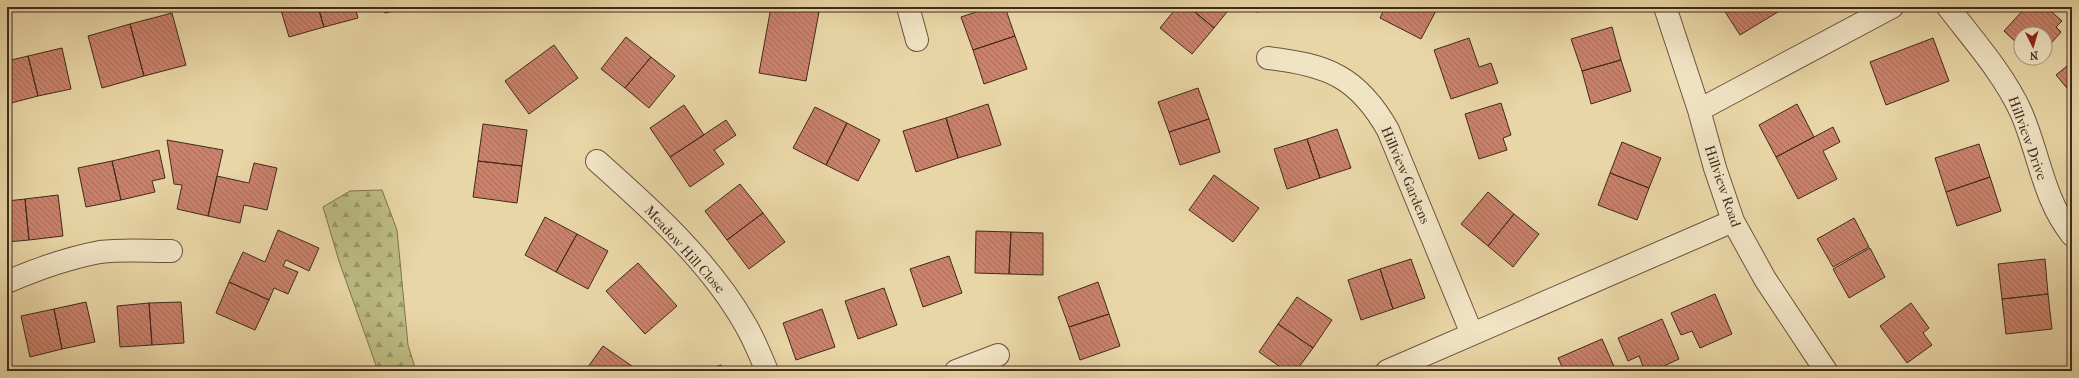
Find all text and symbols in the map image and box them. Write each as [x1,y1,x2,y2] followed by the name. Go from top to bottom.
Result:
[2013,26,2053,66] north arrow
[2028,49,2039,62] text: N
[2004,94,2051,183] street label: Hillview Drive
[1377,124,1434,226] street label: Hillview Gardens
[1701,143,1745,230] street label: Hillview Road
[641,202,729,297] street label: Meadow Hill Close

